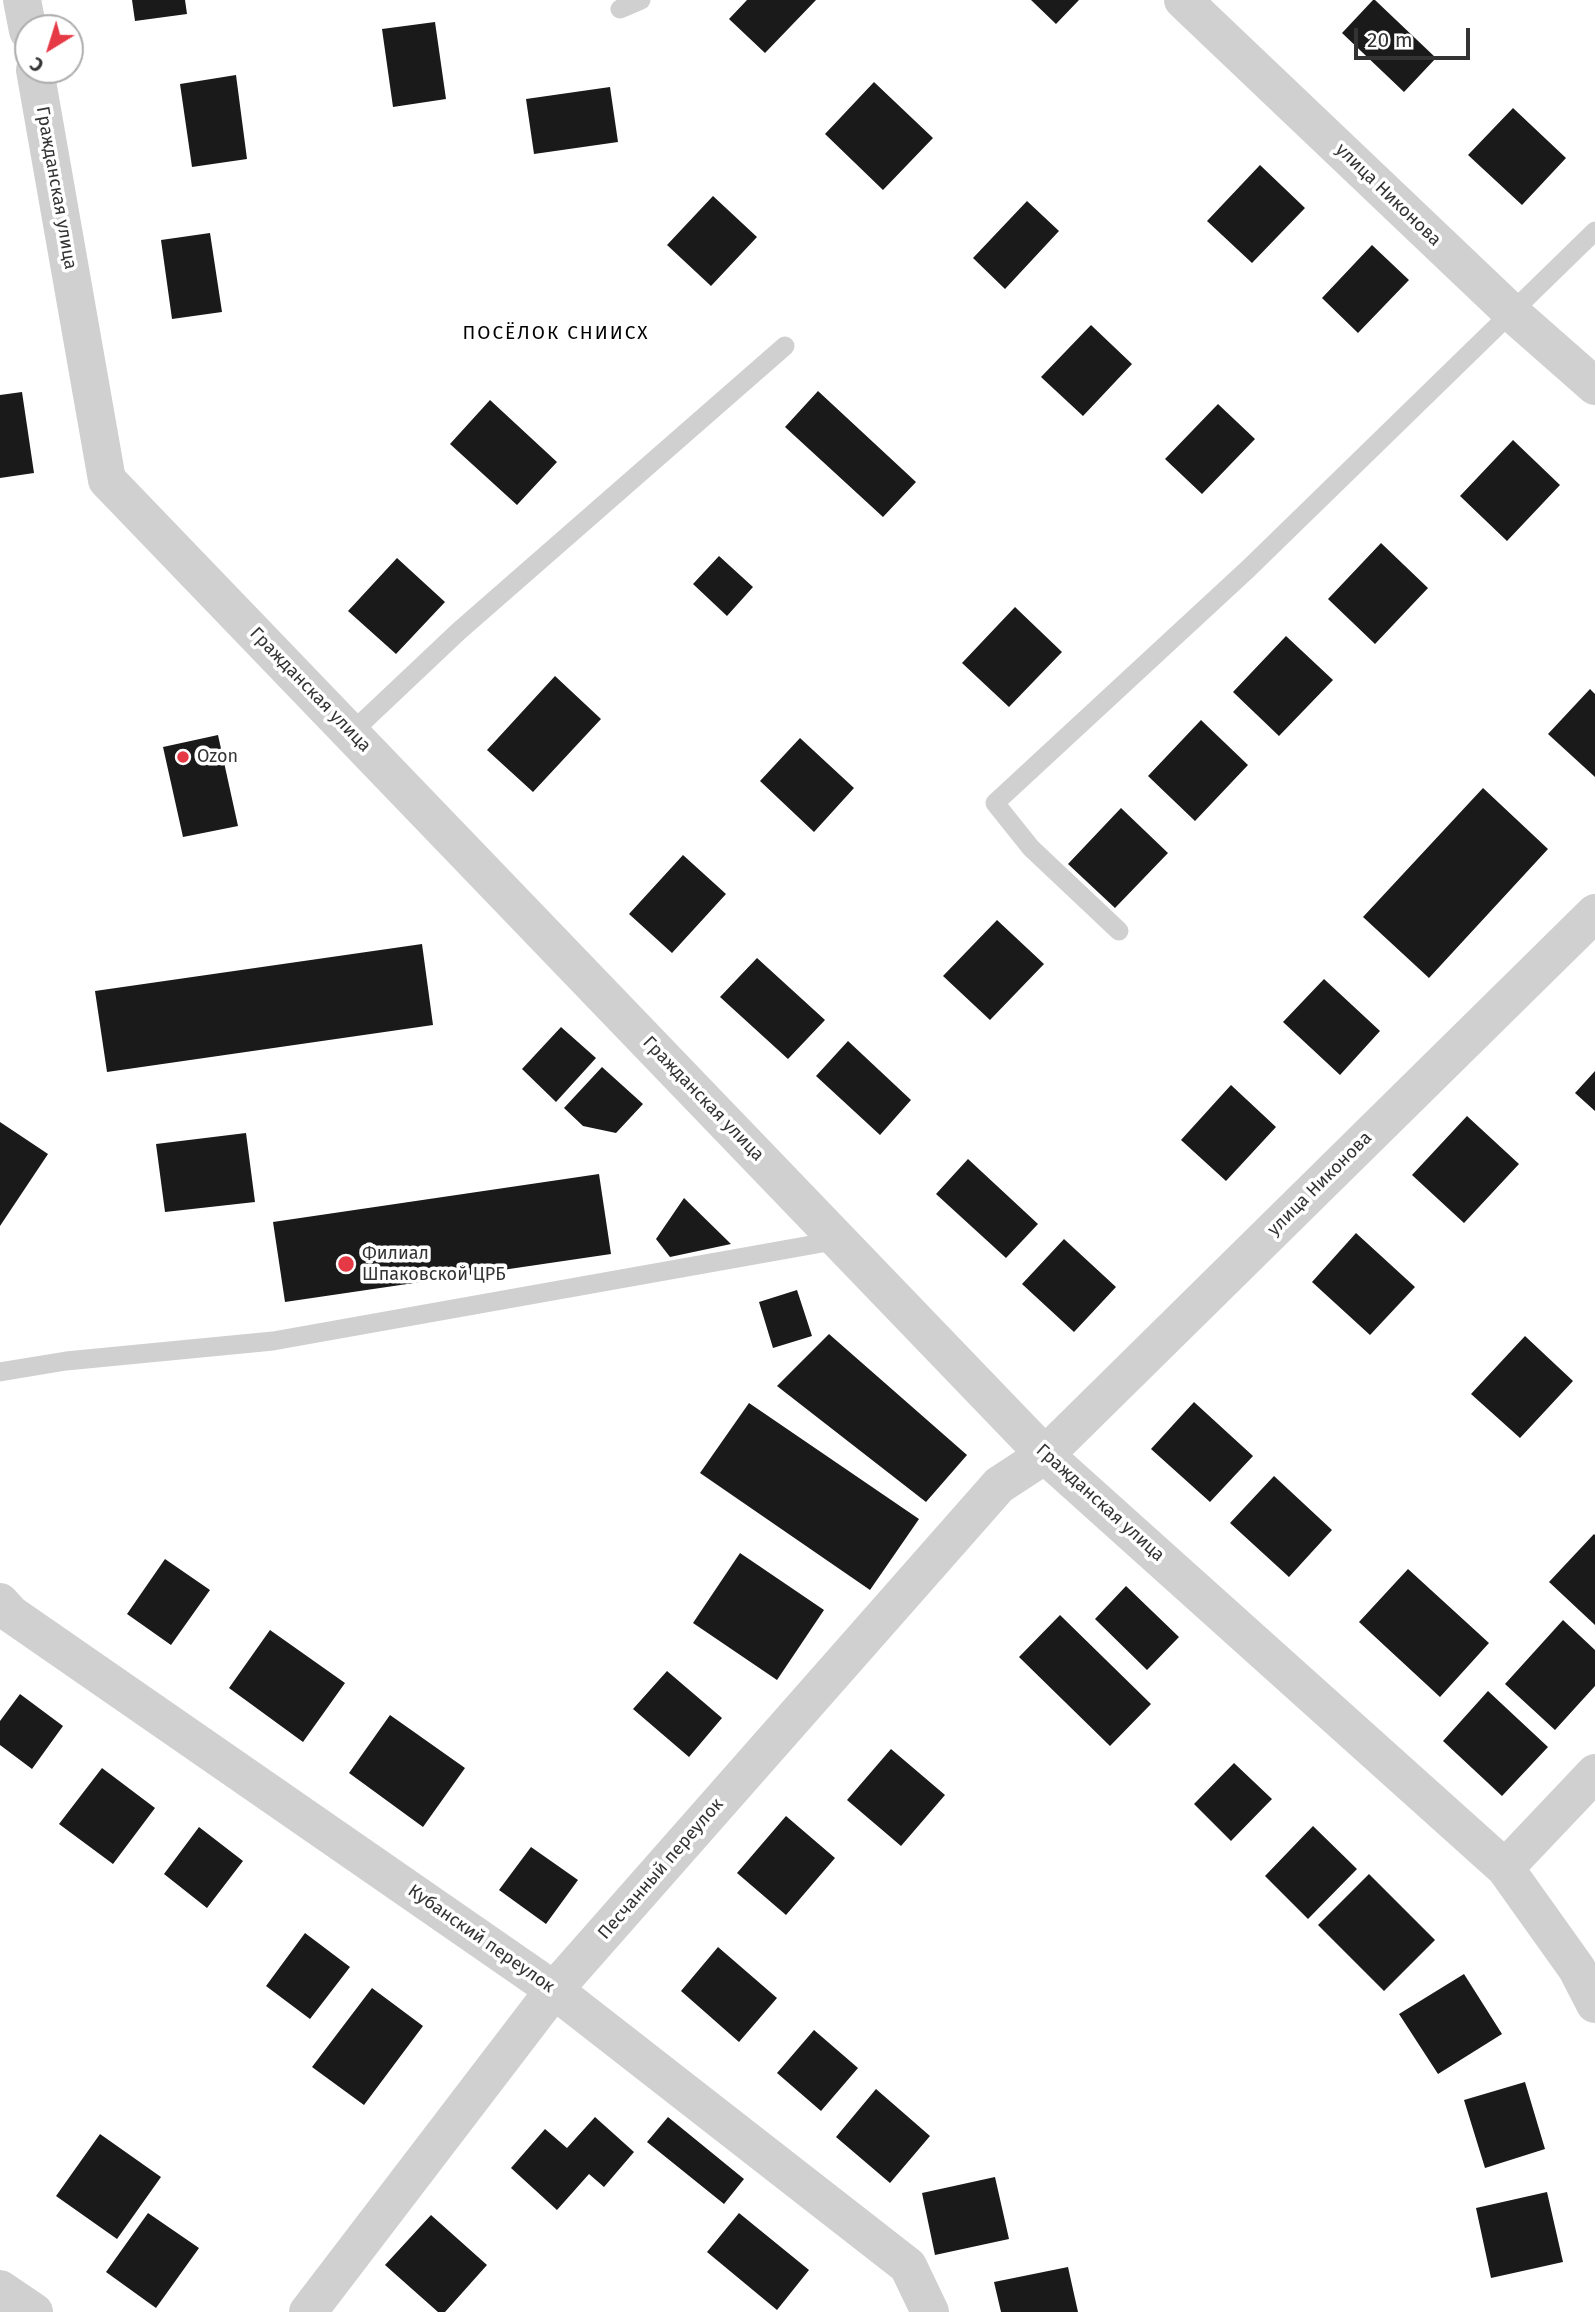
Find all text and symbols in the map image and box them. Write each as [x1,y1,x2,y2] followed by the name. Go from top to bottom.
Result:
[14,14,84,84] north arrow
[1357,14,1472,58] scale bar
[1367,27,1413,53] text: 20 m
[26,52,48,77] text: С
[31,105,81,271] street label: Гражданская улица
[1331,139,1445,251] street label: улица Никонова
[464,323,648,345] district label: ПОСЁЛОК СНИИСХ
[245,623,375,757] street label: Гражданская улица
[197,746,238,768] place label: Ozon
[175,749,191,765] marker: Ozon
[638,1032,768,1166] street label: Гражданская улица
[1263,1127,1377,1241] street label: улица Никонова
[362,1243,506,1286] place label: Филиал Шпаковской ЦРБ
[336,1254,356,1274] marker: Филиал Шпаковской ЦРБ
[1031,1440,1169,1566] street label: Гражданская улица
[594,1794,728,1944] street label: Песчанный переулок
[404,1880,558,1998] street label: Кубанский переулок

